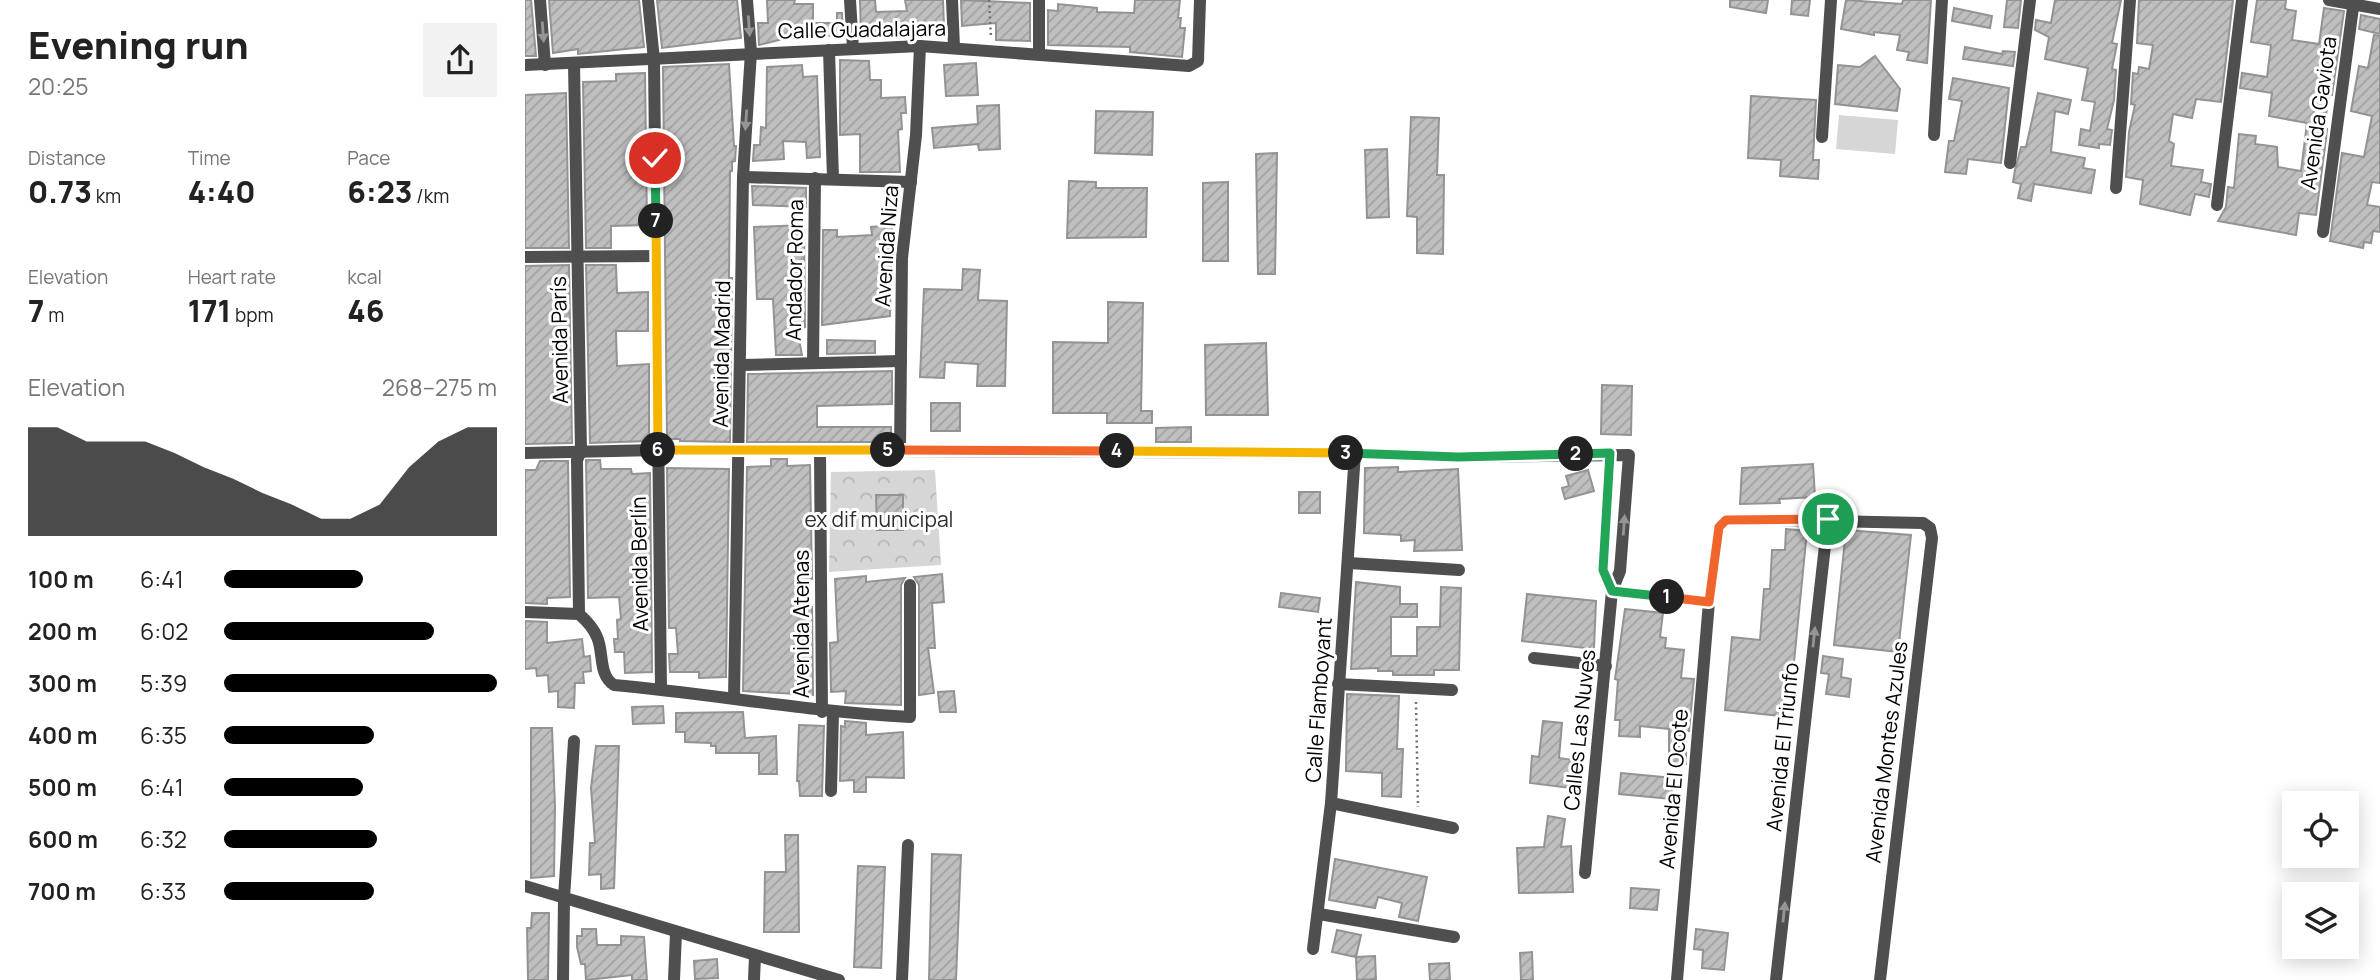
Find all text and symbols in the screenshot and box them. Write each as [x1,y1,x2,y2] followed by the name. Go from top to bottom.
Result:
[778,14,946,44] street label: Calle Guadalajara
[744,15,755,37] one-way arrow
[28,18,249,70] text: Evening run
[538,22,549,44] one-way arrow
[423,23,497,97] button: share
[2293,34,2343,191] street label: Avenida Gaviota
[28,70,88,102] text: 20:25
[741,110,752,132] one-way arrow
[625,128,685,188] pin
[636,139,674,177] icon: check
[28,145,106,171] text: Distance
[188,145,231,171] text: Time
[347,145,390,171] text: Pace
[28,171,92,212] text: 0.73
[188,171,256,212] text: 4:40
[347,171,413,212] text: 6:23
[92,183,121,209] text: km
[413,183,449,209] text: /km
[868,184,904,308] street label: Avenida Niza
[779,199,809,341] street label: Andador Roma
[639,204,673,238] pin: 7
[650,207,661,233] text: 7
[28,264,108,290] text: Elevation
[188,264,276,290] text: Heart rate
[347,264,382,290] text: kcal
[544,276,574,404] street label: Avenida París
[706,280,736,428] street label: Avenida Madrid
[28,290,44,331] text: 7
[188,290,231,331] text: 171
[347,290,384,331] text: 46
[44,302,64,328] text: m
[231,302,274,328] text: bpm
[28,371,125,403] text: Elevation
[382,371,497,403] text: 268–275 m
[641,433,675,468] pin: 6
[871,433,905,468] pin: 5
[1099,434,1135,468] pin: 4
[1329,435,1363,470] pin: 3
[652,436,663,462] text: 6
[882,436,893,462] text: 5
[1559,436,1593,472] pin: 2
[1111,437,1122,463] text: 4
[1340,439,1351,465] text: 3
[1570,440,1581,466] text: 2
[1798,489,1858,549] pin
[624,496,654,632] street label: Avenida Berlín
[1809,500,1847,538] icon: arrive
[805,505,953,533] park label: ex dif municipal
[1618,513,1629,535] one-way arrow
[787,550,815,698] street label: Avenida Atenas
[28,563,94,595] text: 100 m
[140,563,184,595] text: 6:41
[1649,580,1685,614] pin: 1
[1662,583,1671,609] text: 1
[28,615,97,647] text: 200 m
[140,615,188,647] text: 6:02
[1298,616,1338,783] street label: Calle Flamboyant
[1809,626,1820,648] one-way arrow
[1858,639,1914,865] street label: Avenida Montes Azules
[1557,648,1601,812] street label: Calles Las Nuves
[1759,661,1805,833] street label: Avenida El Triunfo
[28,667,97,699] text: 300 m
[140,667,187,699] text: 5:39
[1652,708,1694,870] street label: Avenida El Ocote
[28,719,98,751] text: 400 m
[140,719,187,751] text: 6:35
[28,771,97,803] text: 500 m
[140,771,184,803] text: 6:41
[2282,791,2359,959] map controls
[2282,791,2359,868] button: locate
[28,823,98,855] text: 600 m
[140,823,187,855] text: 6:32
[28,875,96,907] text: 700 m
[140,875,187,907] text: 6:33
[2282,882,2359,959] button: layers
[1779,901,1790,923] one-way arrow

